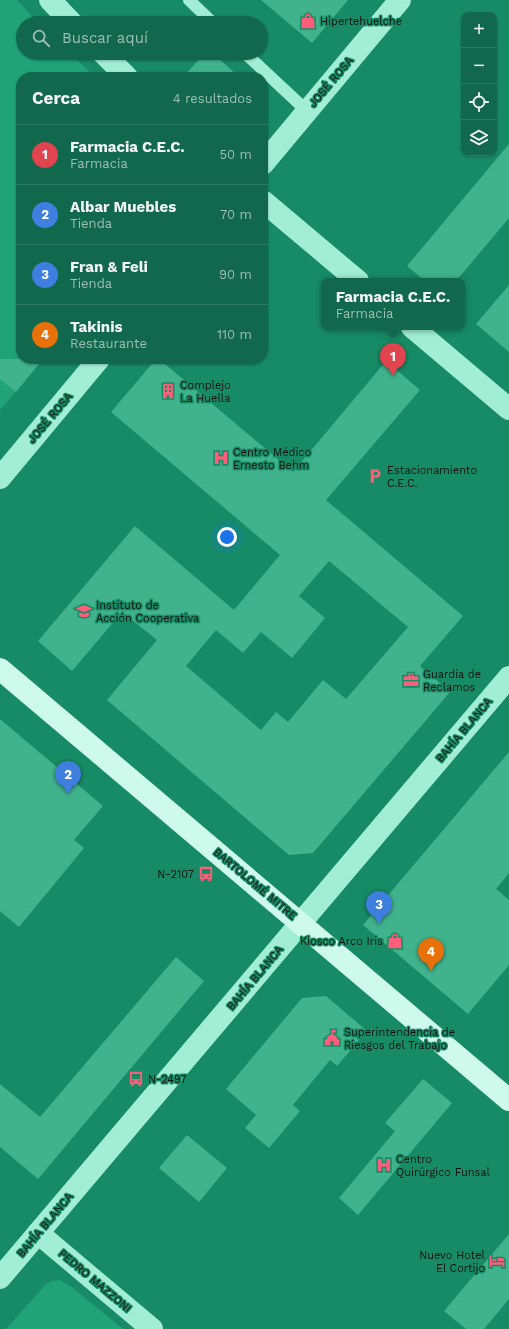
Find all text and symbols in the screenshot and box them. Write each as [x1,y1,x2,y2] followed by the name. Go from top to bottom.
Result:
[299,12,317,30] shop icon: Hipertehuelche
[461,12,497,156] map controls
[461,12,497,48] button: +
[320,15,402,28] place label: Hipertehuelche
[16,16,268,60] search box
[30,27,52,49] icon: search
[62,29,148,47] text: Buscar aquí
[461,48,497,84] button: −
[305,53,356,110] street label: JOSÉ ROSA
[461,84,497,120] button: locate
[32,88,80,108] text: Cerca
[173,91,252,106] text: 4 resultados
[461,120,497,156] button: layers
[70,138,185,156] text: Farmacia C.E.C.
[42,147,48,162] text: 1
[220,147,252,162] text: 50 m
[70,156,128,171] text: Farmacia
[70,198,176,216] text: Albar Muebles
[41,207,49,222] text: 2
[220,207,252,222] text: 70 m
[70,216,112,231] text: Tienda
[70,258,148,276] text: Fran & Feli
[41,267,49,282] text: 3
[219,267,252,282] text: 90 m
[70,276,112,291] text: Tienda
[321,278,465,330] popup
[336,288,450,306] text: Farmacia C.E.C.
[336,306,393,321] text: Farmacia
[70,318,123,336] text: Takinis
[41,327,49,342] text: 4
[217,327,252,342] text: 110 m
[70,336,147,351] text: Restaurante
[380,343,406,376] pin: 1
[180,379,231,405] place label: Complejo La Huella
[159,382,177,400] building icon: Complejo La Huella
[24,389,75,446] street label: JOSÉ ROSA
[233,446,311,472] place label: Centro Médico Ernesto Behm
[212,449,230,467] hospital icon: Centro Médico Ernesto Behm
[387,464,477,490] place label: Estacionamiento C.E.C.
[366,467,384,485] parking icon: Estacionamiento C.E.C.
[217,527,237,547] your location
[96,599,199,625] place label: Instituto de Acción Cooperativa
[75,602,93,620] school or university icon: Instituto de Acción Cooperativa
[423,668,481,694] place label: Guardia de Reclamos
[402,671,420,689] office icon: Guardia de Reclamos
[432,694,495,765] street label: BAHÍA BLANCA
[55,761,81,794] pin: 2
[211,845,300,923] street label: BARTOLOMÉ MITRE
[197,865,215,883] bus stop icon: N-2107
[157,868,194,881] place label: N-2107
[366,891,392,924] pin: 3
[386,932,404,950] shop icon: Kiosco Arco Iris
[300,935,383,948] place label: Kiosco Arco Iris
[418,938,444,971] pin: 4
[223,942,286,1013] street label: BAHÍA BLANCA
[344,1026,455,1052] place label: Superintendencia de Riesgos del Trabajo
[323,1029,341,1047] public building icon: Superintendencia de Riesgos del Trabajo
[127,1070,145,1088] bus stop icon: N-2497
[148,1073,187,1086] place label: N-2497
[396,1153,491,1179] place label: Centro Quirúrgico Funsal
[375,1156,393,1174] hospital icon: Centro Quirúrgico Funsal
[13,1189,76,1260] street label: BAHÍA BLANCA
[56,1247,134,1315] street label: PEDRO MAZZONI
[419,1249,486,1275] place label: Nuevo Hotel El Cortijo
[488,1252,506,1270] hotel icon: Nuevo Hotel El Cortijo

